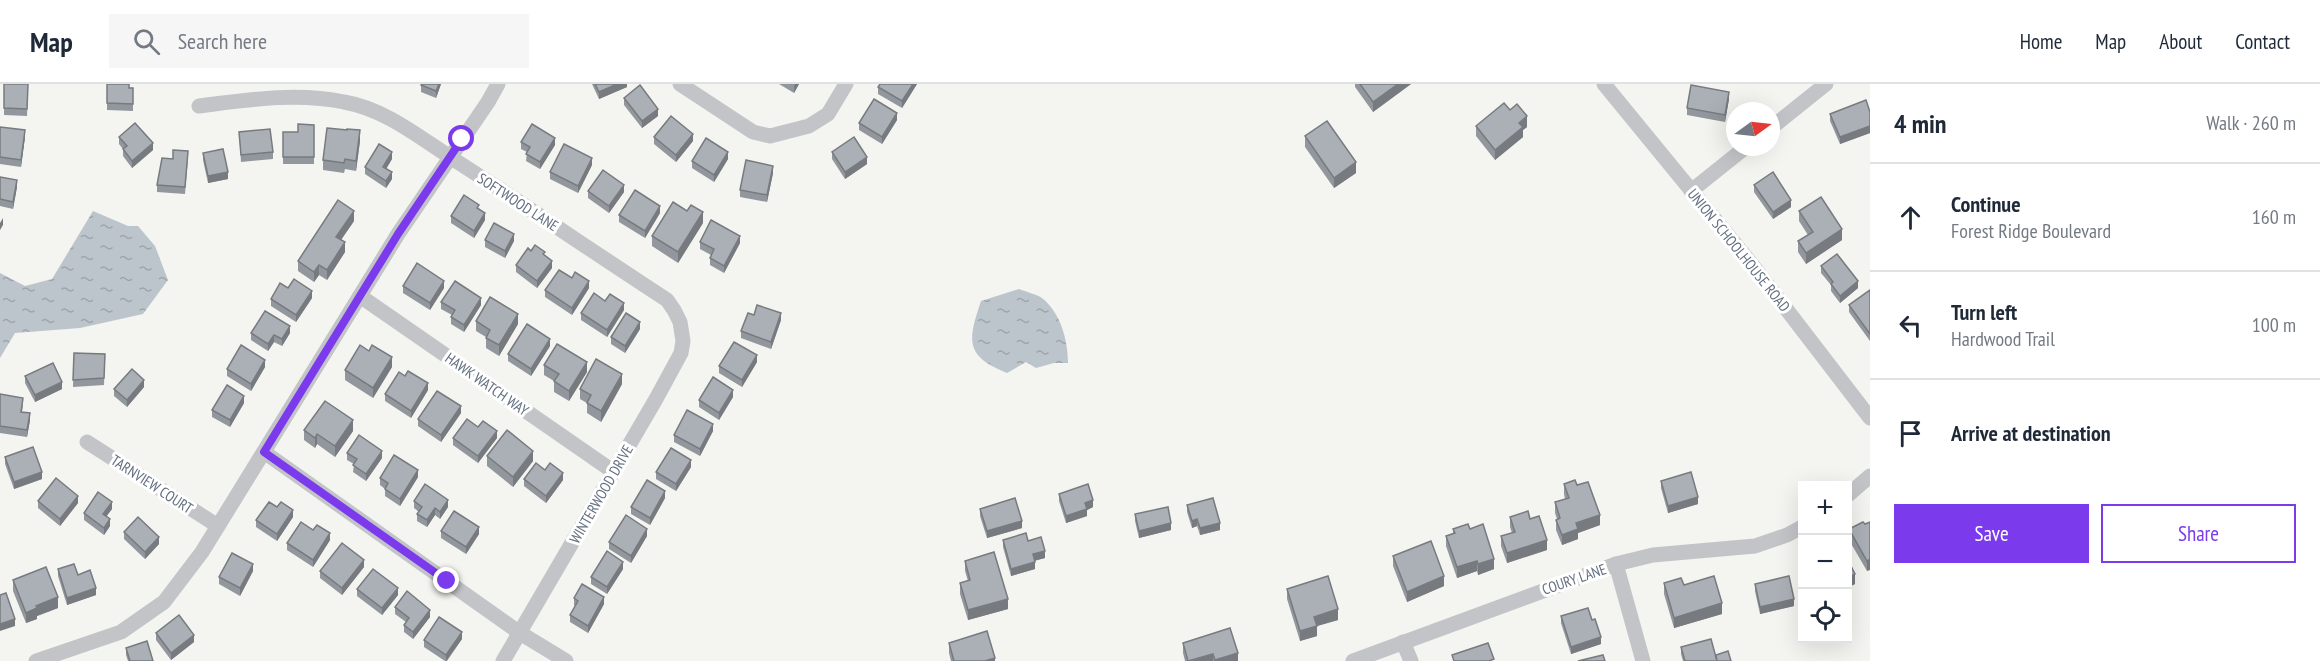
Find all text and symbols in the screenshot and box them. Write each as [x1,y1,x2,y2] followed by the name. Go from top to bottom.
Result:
[109,14,529,68] search box
[30,23,73,60] text: Map
[130,25,163,58] icon: search
[178,27,267,55] text: Search here
[2020,28,2062,55] text: Home
[2095,28,2126,55] text: Map
[2159,28,2202,55] text: About
[2235,28,2290,55] text: Contact
[1726,102,1780,156] north arrow
[1894,107,1947,140] text: 4 min
[2206,110,2296,136] text: Walk · 260 m
[448,125,474,151] route start
[474,169,562,235] street label: SOFTWOOD LANE
[1684,185,1795,315] street label: UNION SCHOOLHOUSE ROAD
[1951,190,2021,218] text: Continue
[1894,201,1927,234] icon: ahead
[2252,204,2296,230] text: 160 m
[1951,218,2111,244] text: Forest Ridge Boulevard
[1951,298,2017,326] text: Turn left
[1894,309,1927,342] icon: left
[2252,312,2296,338] text: 100 m
[1951,326,2055,352] text: Hardwood Trail
[442,348,533,420] street label: HAWK WATCH WAY
[1894,417,1927,450] icon: arrive
[1951,419,2111,447] text: Arrive at destination
[565,441,637,547] street label: WINTERWOOD DRIVE
[107,450,197,518] street label: TARNVIEW COURT
[1798,481,1852,643] map controls
[1798,481,1852,535] button: +
[1894,504,2089,563] button: Save
[2101,504,2296,563] button: Share
[1798,535,1852,589] button: −
[1539,559,1609,599] street label: COURY LANE
[433,567,459,593] route end
[1798,589,1852,643] button: locate

